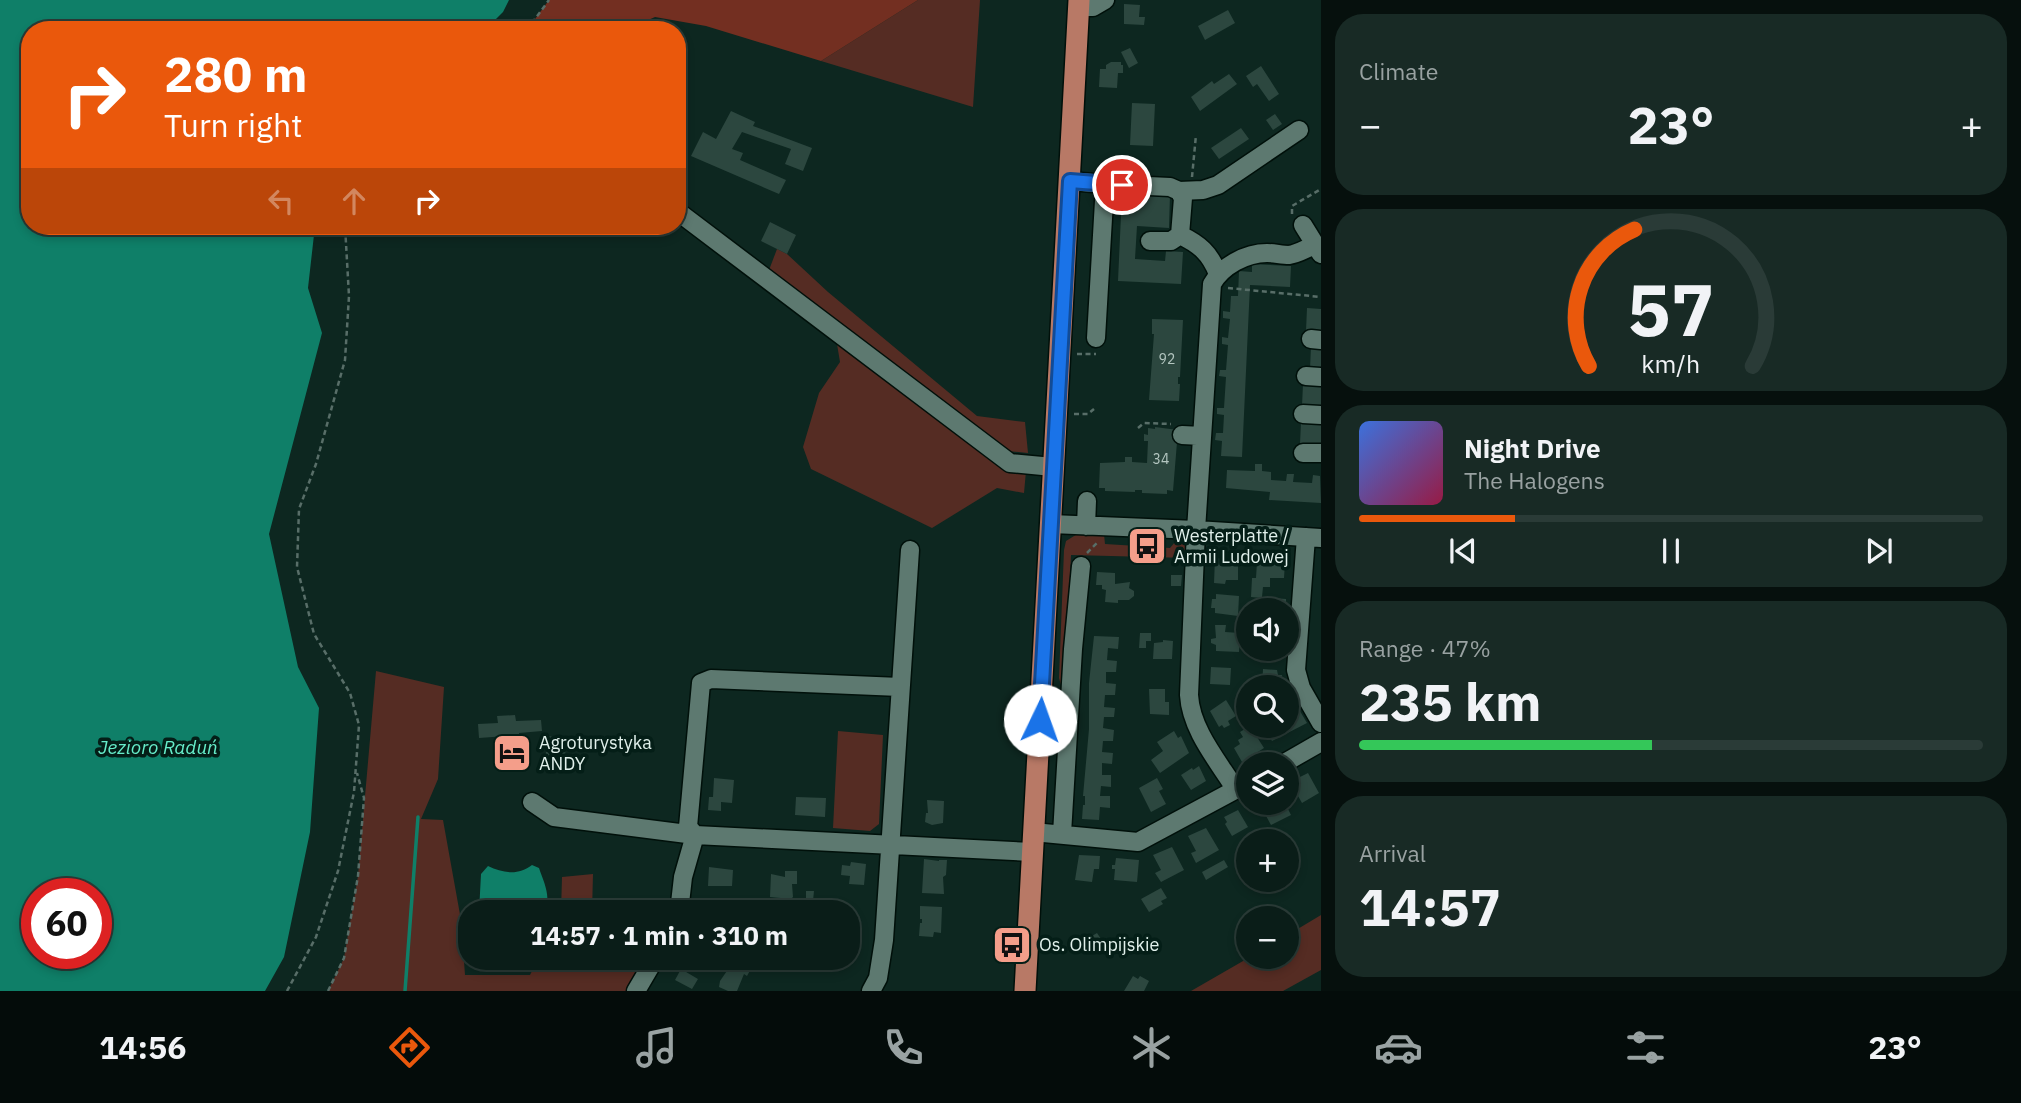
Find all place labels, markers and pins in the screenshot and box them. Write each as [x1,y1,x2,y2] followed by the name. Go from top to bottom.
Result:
[1092,155,1152,215] pin
[1174,524,1290,568] place label: Westerplatte / Armii Ludowej
[1126,525,1168,567] bus stop icon: Westerplatte / Armii Ludowej
[539,731,652,775] place label: Agroturystyka ANDY
[491,732,533,774] hotel icon: Agroturystyka ANDY
[991,924,1033,966] bus stop icon: Os. Olimpijskie
[1039,933,1160,956] place label: Os. Olimpijskie

